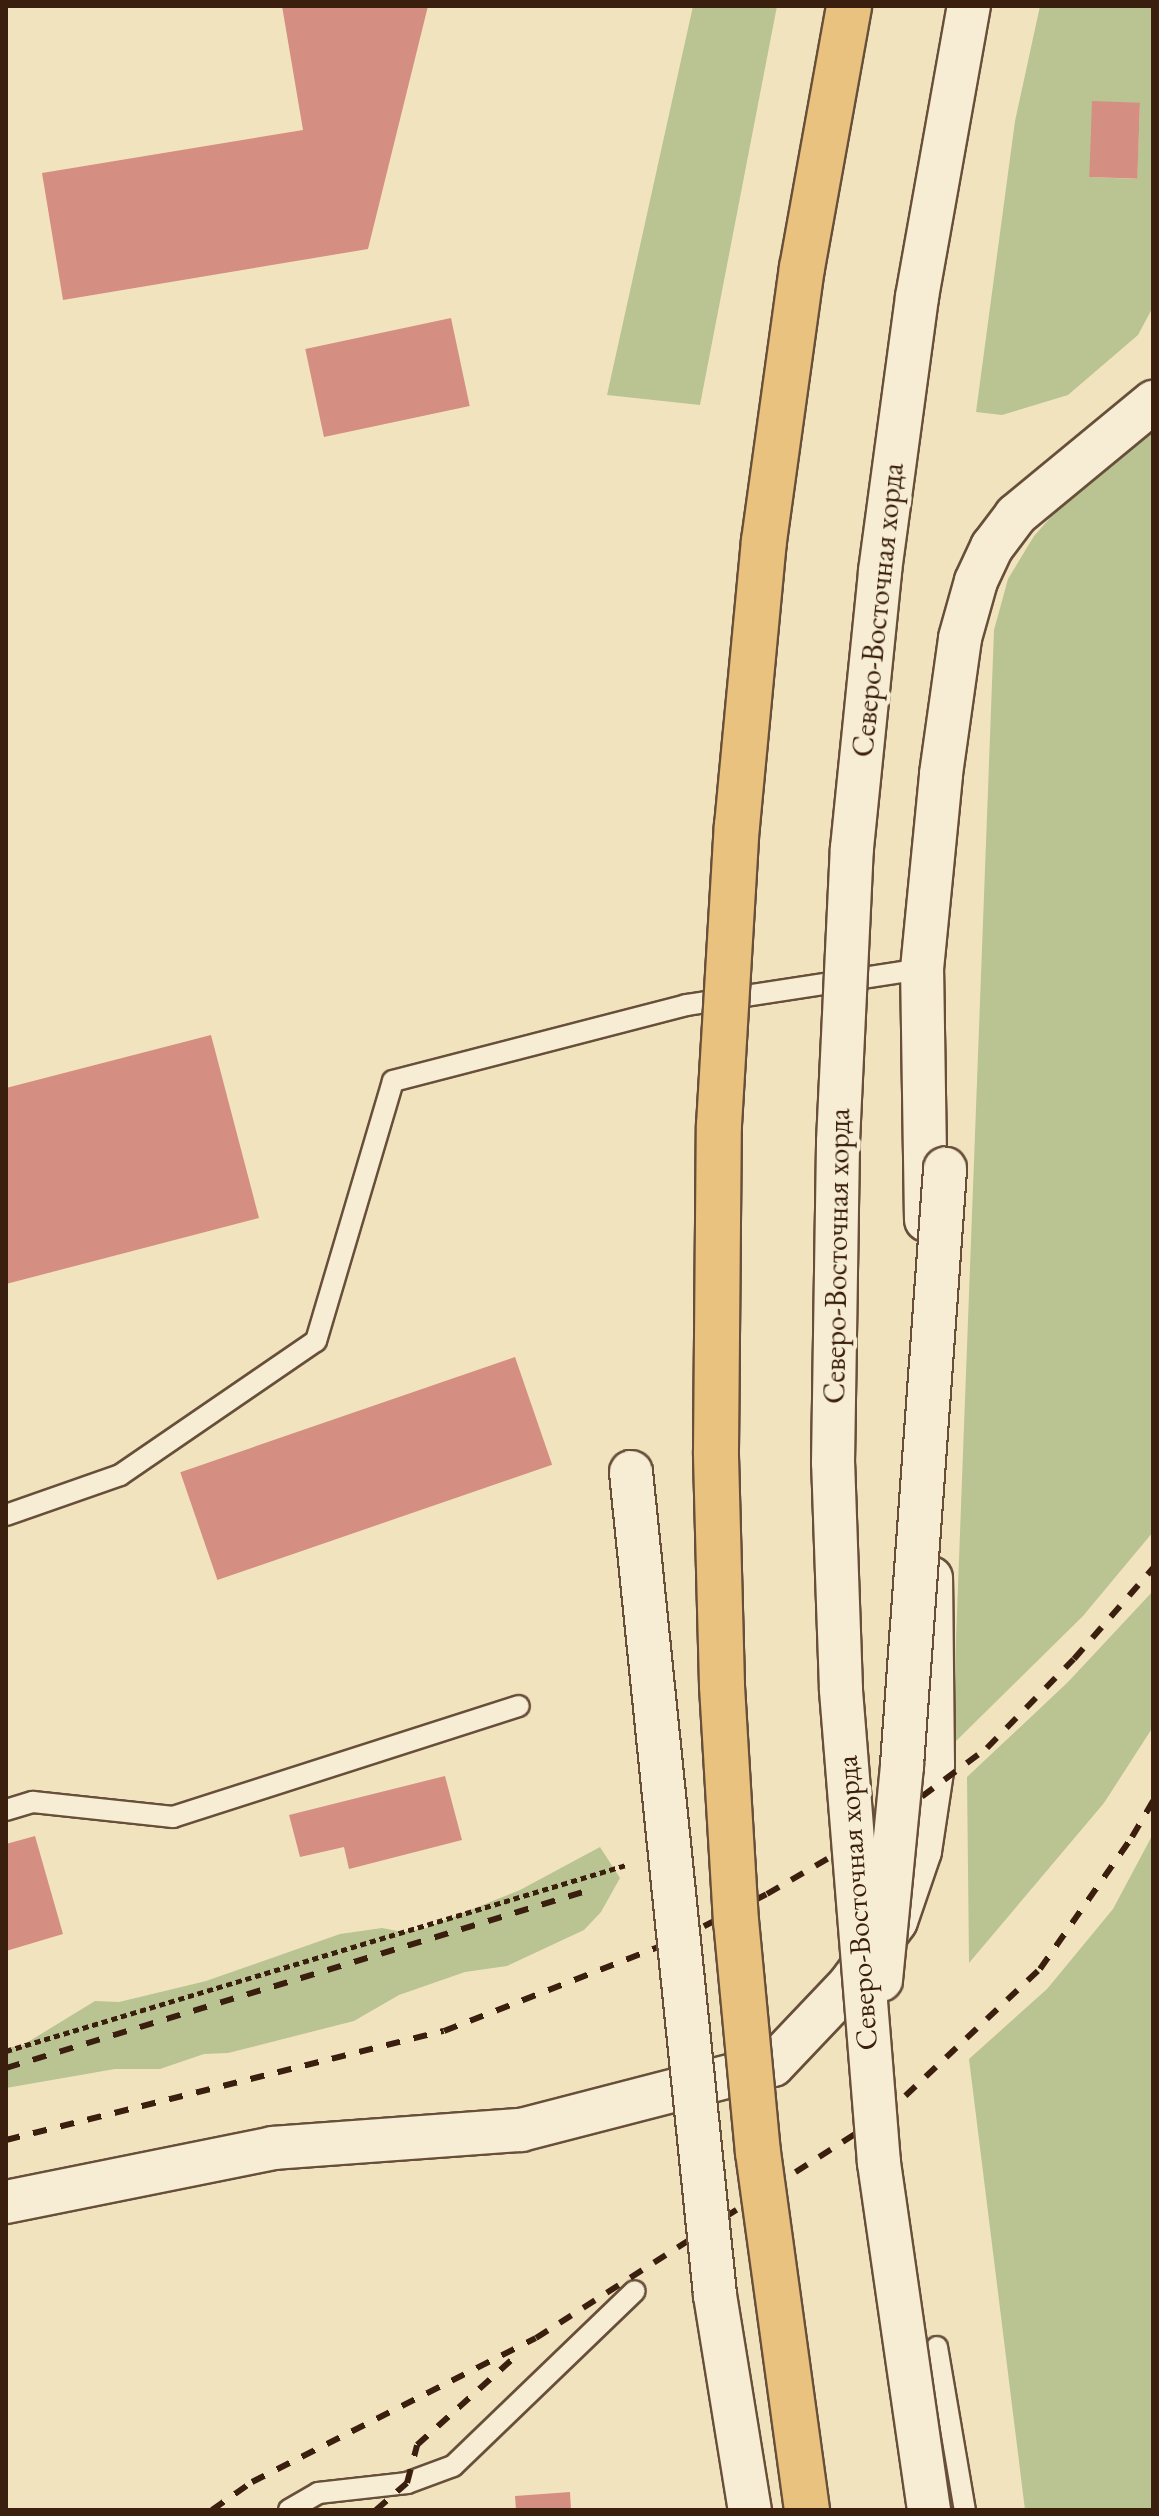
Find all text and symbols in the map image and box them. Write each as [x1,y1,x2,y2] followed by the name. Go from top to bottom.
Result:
[845,461,911,759] street label: Северо-Восточная хорда
[816,1108,858,1404] street label: Северо-Восточная хорда
[829,1754,885,2052] street label: Северо-Восточная хорда

